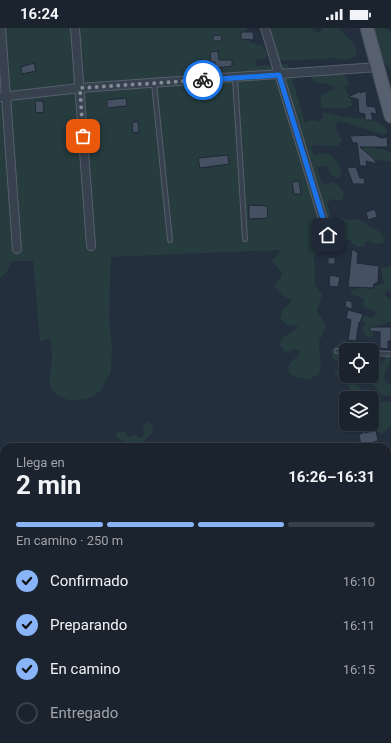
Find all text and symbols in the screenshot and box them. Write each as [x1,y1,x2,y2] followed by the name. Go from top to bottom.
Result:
[20,5,59,23] text: 16:24
[183,60,223,100] courier
[192,69,214,91] icon: bike
[66,119,100,153] pin
[72,125,94,147] icon: bag
[311,218,345,252] pin
[317,224,339,246] icon: home
[339,343,379,431] map controls
[339,343,379,383] button: locate
[339,391,379,431] button: layers
[16,455,65,470] text: Llega en
[288,468,375,486] text: 16:26–16:31
[16,470,81,500] text: 2 min
[16,533,123,548] text: En camino · 250 m
[16,570,38,592] icon: check
[50,572,128,590] text: Confirmado
[343,574,375,589] text: 16:10
[16,614,38,636] icon: check
[50,616,127,634] text: Preparando
[343,618,375,633] text: 16:11
[16,658,38,680] icon: check
[50,660,120,678] text: En camino
[343,662,375,677] text: 16:15
[50,704,118,722] text: Entregado

